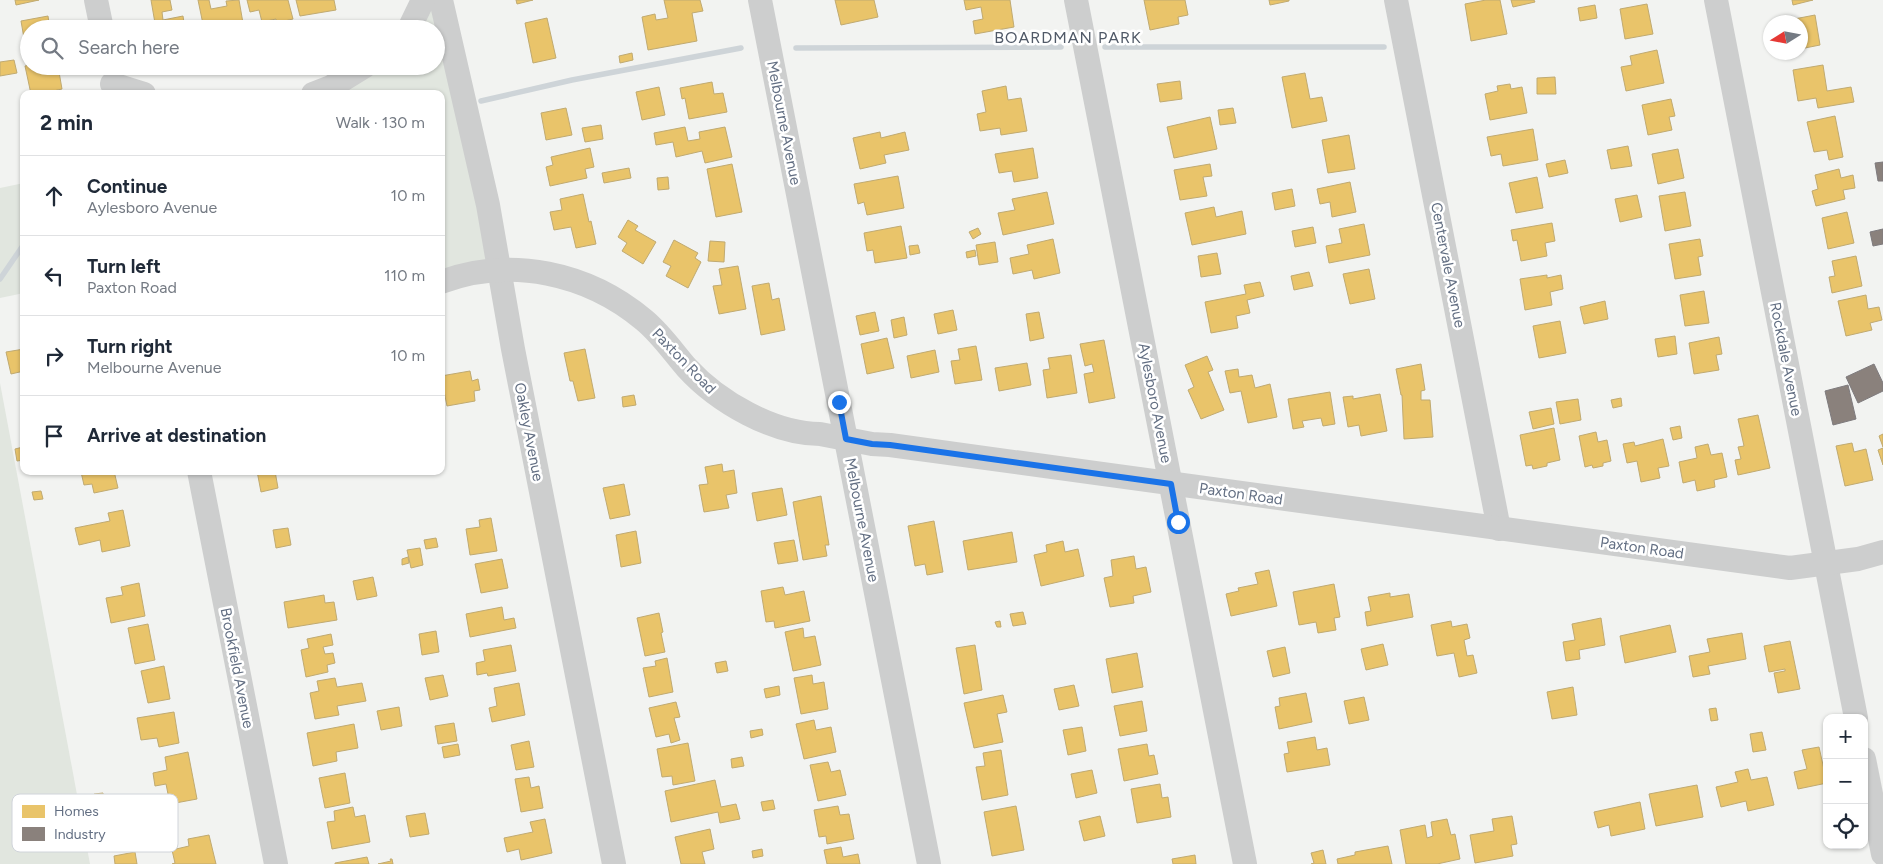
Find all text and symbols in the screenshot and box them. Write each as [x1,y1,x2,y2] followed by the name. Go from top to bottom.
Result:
[1763,15,1808,60] north arrow
[20,20,445,75] search box
[994,28,1142,47] district label: BOARDMAN PARK
[38,34,66,62] icon: search
[78,36,180,59] text: Search here
[763,59,805,187] street label: Melbourne Avenue
[40,110,93,135] text: 2 min
[336,113,425,132] text: Walk · 130 m
[87,175,167,198] text: Continue
[40,182,68,210] icon: ahead
[391,186,425,205] text: 10 m
[87,198,217,217] text: Aylesboro Avenue
[1427,201,1469,329] street label: Centervale Avenue
[87,255,161,278] text: Turn left
[40,262,68,290] icon: left
[384,266,425,285] text: 110 m
[87,278,177,297] text: Paxton Road
[1766,301,1806,417] street label: Rockdale Avenue
[648,324,720,398] street label: Paxton Road
[87,335,173,358] text: Turn right
[1135,341,1175,465] street label: Aylesboro Avenue
[40,342,68,370] icon: right
[391,346,425,365] text: 10 m
[87,358,222,377] text: Melbourne Avenue
[511,381,547,483] street label: Oakley Avenue
[828,391,851,414] route end
[40,422,68,450] icon: arrive
[87,424,266,447] text: Arrive at destination
[841,456,883,584] street label: Melbourne Avenue
[1198,479,1284,509] street label: Paxton Road
[1167,511,1190,534] route start
[1599,533,1685,563] street label: Paxton Road
[216,606,258,730] street label: Brookfield Avenue
[1823,714,1868,849] map controls
[1823,714,1868,759] button: +
[1823,759,1868,804] button: −
[12,794,178,852] legend
[54,803,99,820] text: Homes
[1823,804,1868,849] button: locate
[54,826,106,843] text: Industry

